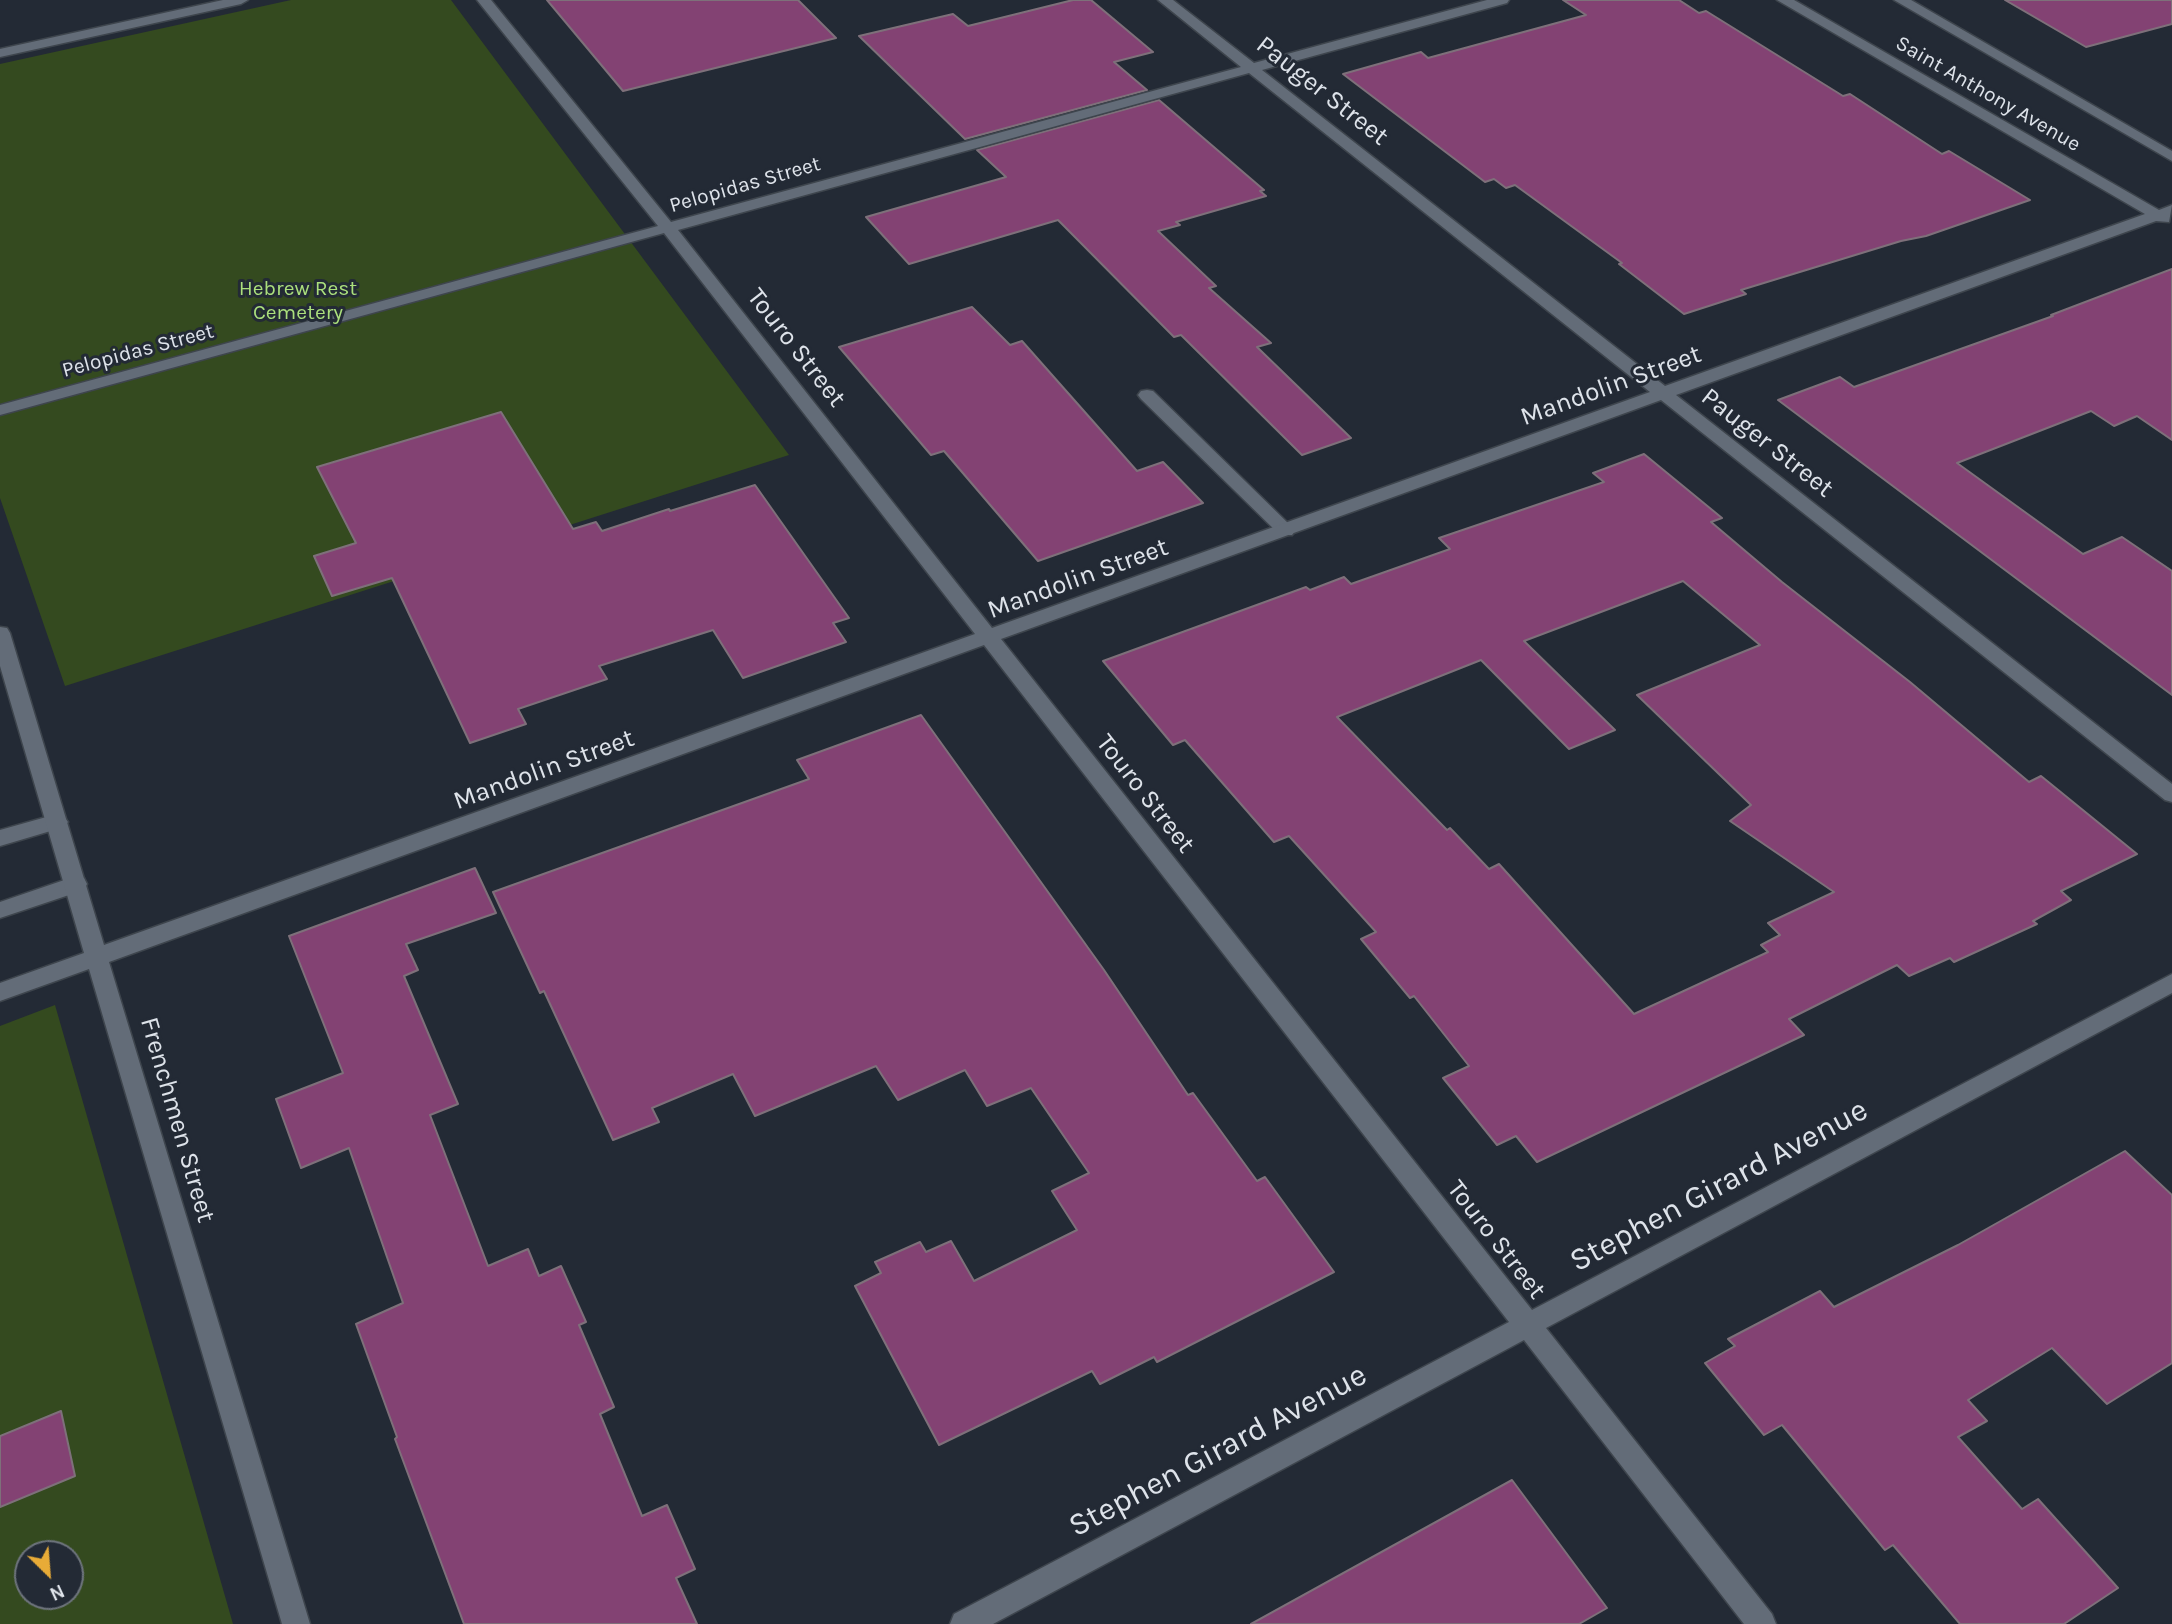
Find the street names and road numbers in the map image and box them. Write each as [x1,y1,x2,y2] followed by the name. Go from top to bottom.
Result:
[1250,30,1394,152] street label: Pauger Street
[1891,31,2085,157] street label: Saint Anthony Avenue
[667,151,823,219] street label: Pelopidas Street
[740,282,852,414] street label: Touro Street
[59,319,217,383] street label: Pelopidas Street
[1516,339,1706,433] street label: Mandolin Street
[1695,382,1839,504] street label: Pauger Street
[983,532,1173,626] street label: Mandolin Street
[449,723,639,817] street label: Mandolin Street
[1089,728,1201,860] street label: Touro Street
[133,1014,221,1226] street label: Frenchmen Street
[1563,1091,1875,1281] street label: Stephen Girard Avenue
[1440,1174,1552,1306] street label: Touro Street
[1062,1356,1374,1546] street label: Stephen Girard Avenue

